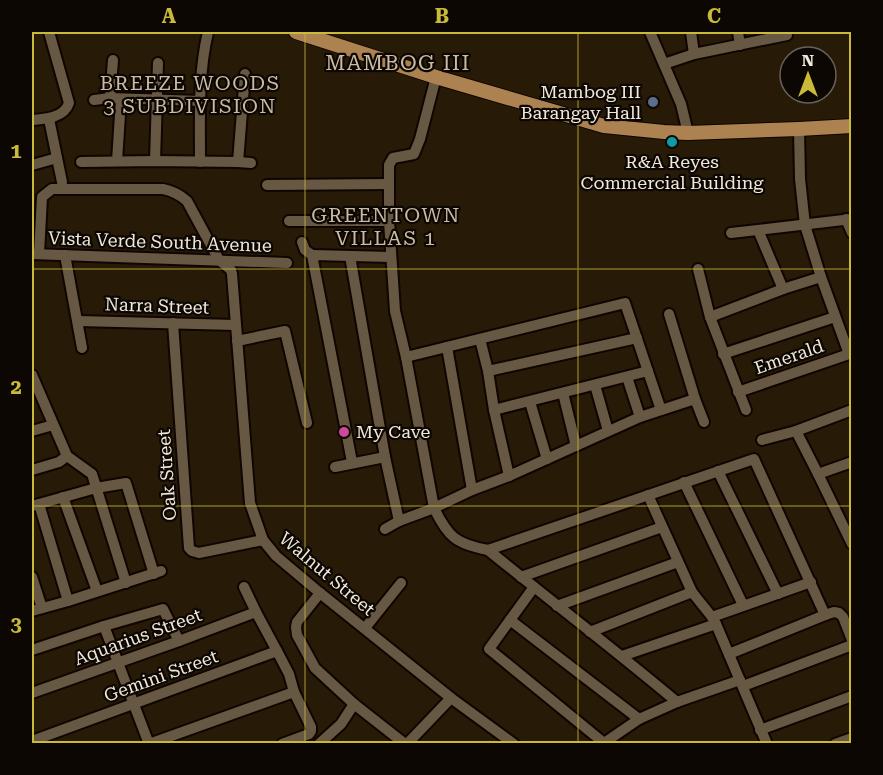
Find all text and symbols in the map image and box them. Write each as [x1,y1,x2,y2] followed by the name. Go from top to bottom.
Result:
[162,4,177,28] text: A
[435,4,449,28] text: B
[707,4,721,28] text: C
[778,45,838,105] north arrow
[325,51,471,75] district label: MAMBOG III
[802,51,814,70] text: N
[100,71,280,118] district label: BREEZE WOODS 3 SUBDIVISION
[521,81,641,123] place label: Mambog III Barangay Hall
[646,95,660,109] marker: Mambog III Barangay Hall
[665,135,679,149] marker: R&A Reyes Commercial Building
[10,139,22,163] text: 1
[580,151,764,193] place label: R&A Reyes Commercial Building
[311,203,461,250] district label: GREENTOWN VILLAS 1
[48,227,272,256] street label: Vista Verde South Avenue
[104,293,210,318] street label: Narra Street
[751,335,827,378] street label: Emerald
[10,375,22,399] text: 2
[356,421,431,442] place label: My Cave
[337,425,351,439] marker: My Cave
[153,428,180,521] street label: Oak Street
[275,528,380,620] street label: Walnut Street
[71,604,205,669] street label: Aquarius Street
[10,612,22,636] text: 3
[101,645,221,706] street label: Gemini Street

